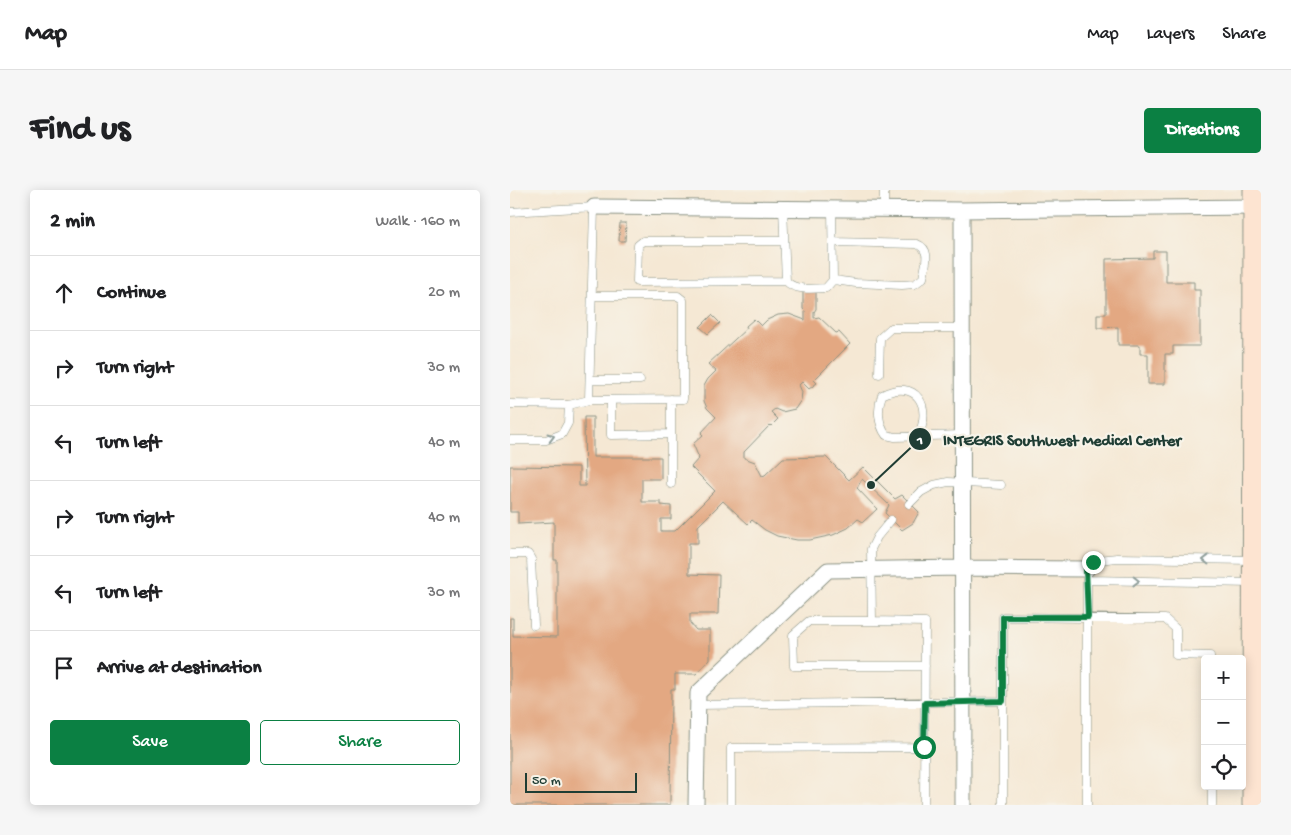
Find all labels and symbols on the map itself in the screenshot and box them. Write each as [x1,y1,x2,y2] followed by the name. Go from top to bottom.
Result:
[908,424,1191,455] callout: INTEGRIS Southwest Medical Center
[916,432,923,450] text: 1
[547,433,555,443] one-way arrow
[943,433,1183,452] text: INTEGRIS Southwest Medical Center
[1082,551,1105,574] route end
[1201,554,1209,565] one-way arrow
[1133,576,1141,586] one-way arrow
[913,736,936,759] route start
[525,770,638,793] scale bar

